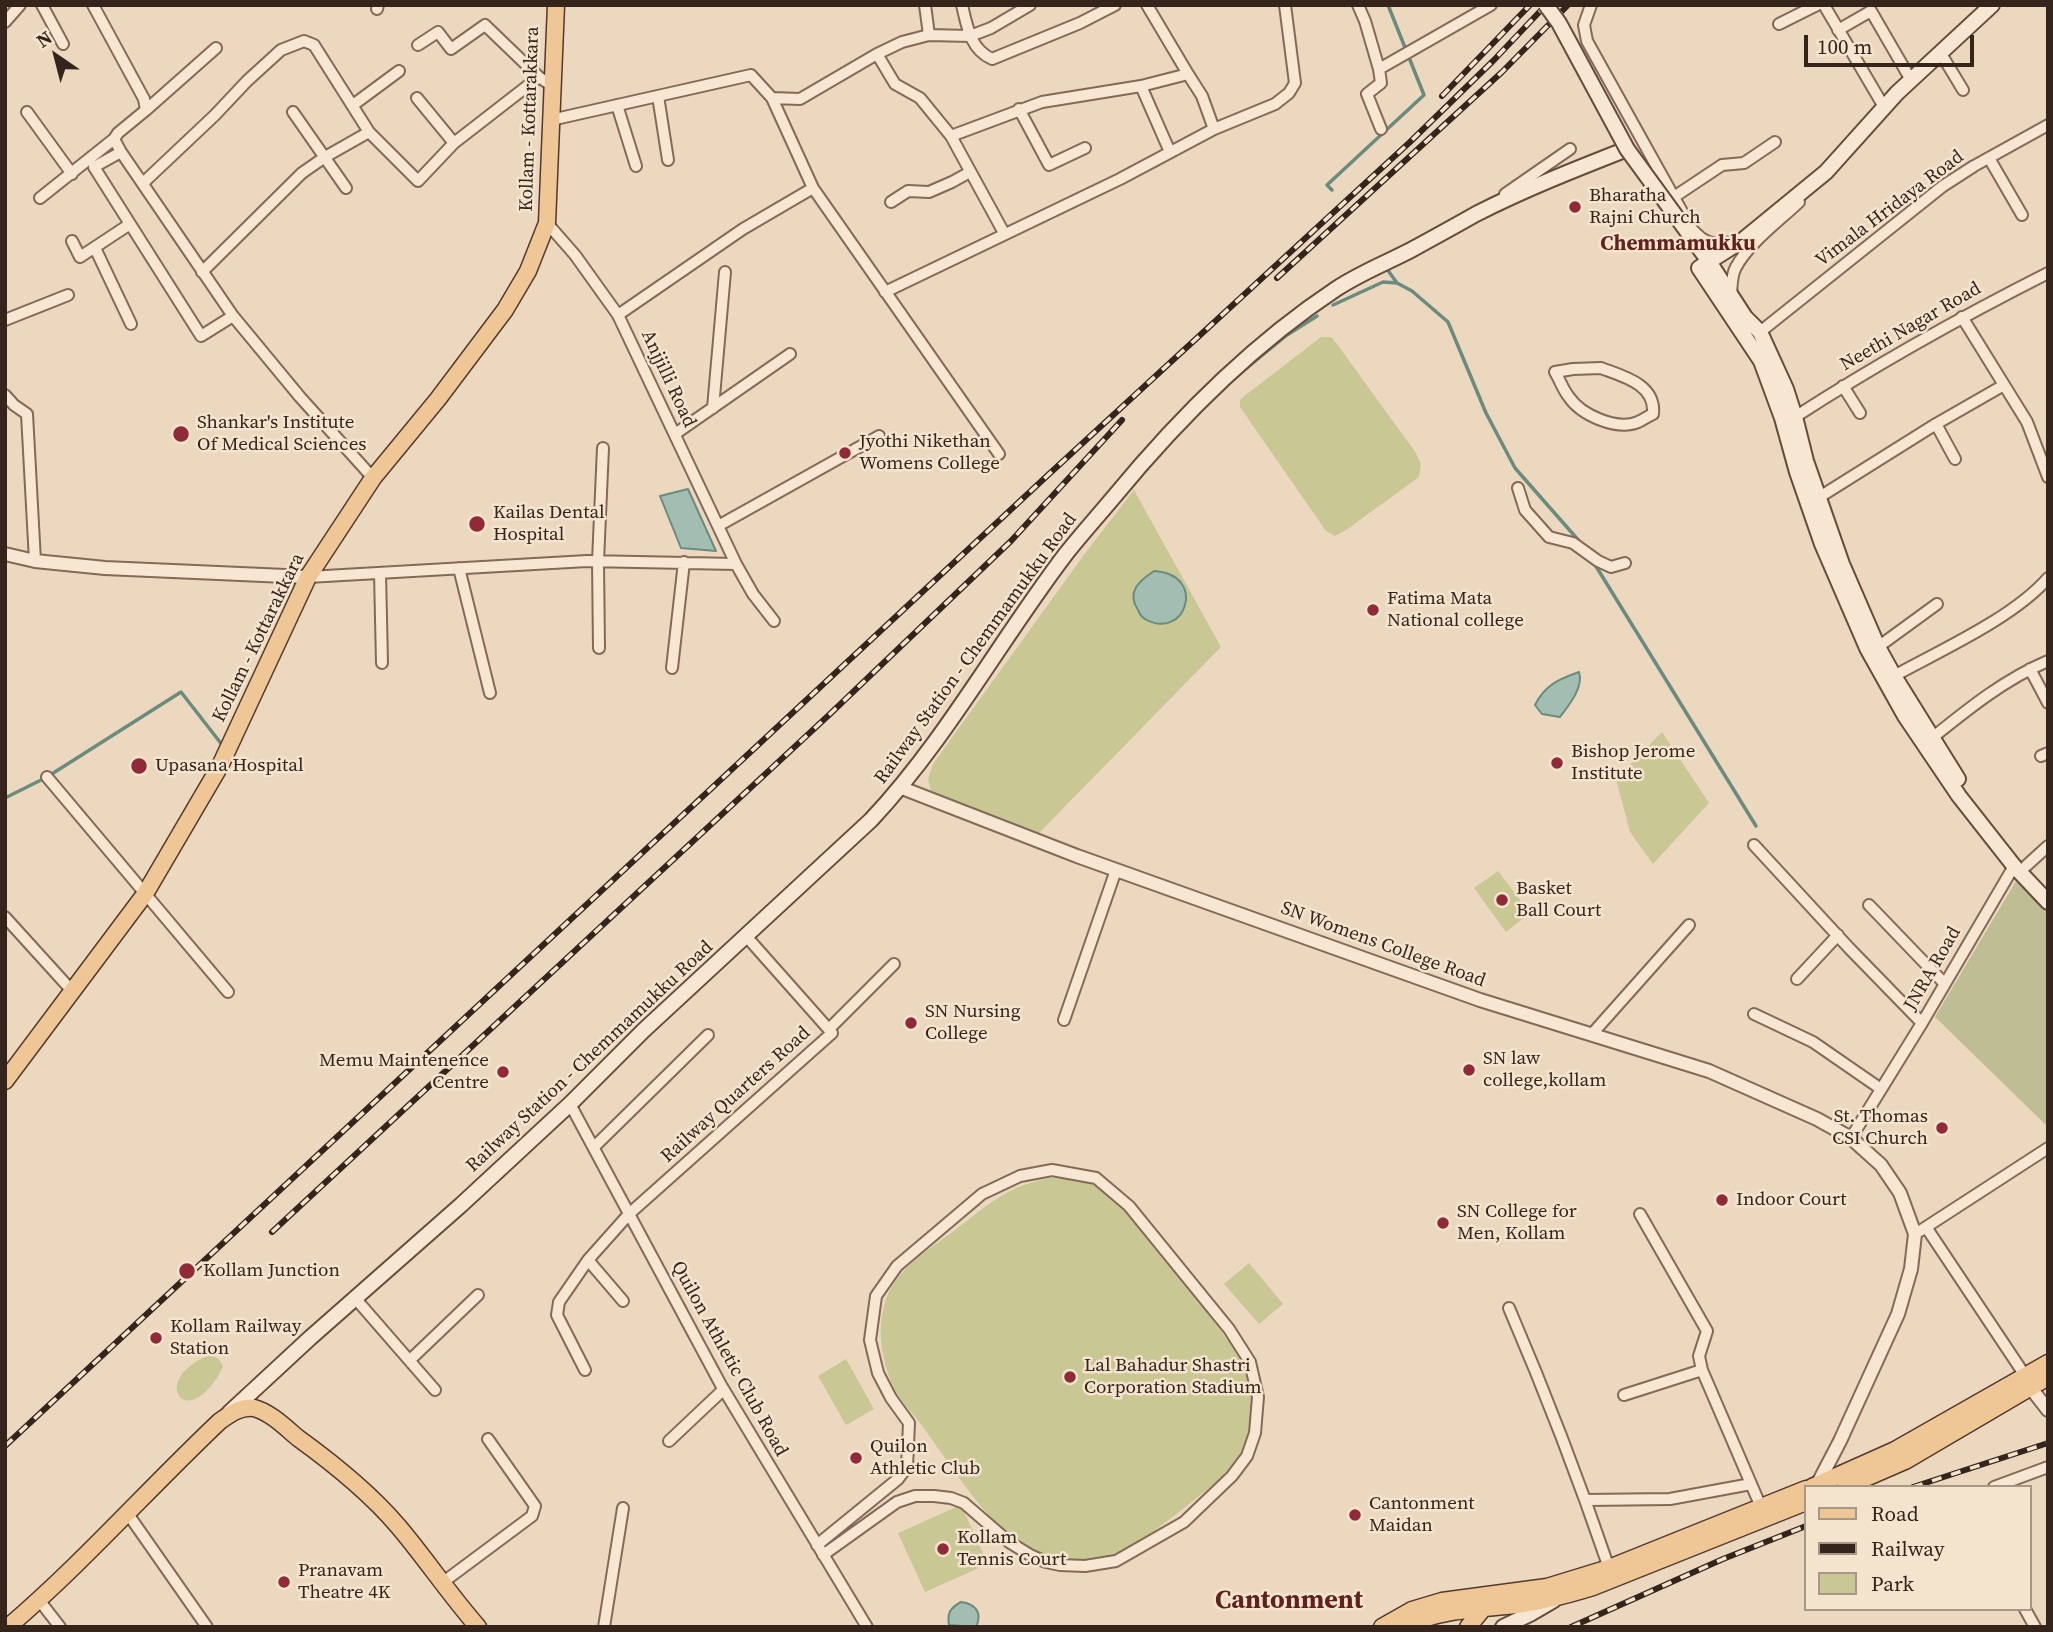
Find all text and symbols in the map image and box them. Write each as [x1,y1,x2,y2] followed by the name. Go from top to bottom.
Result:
[21,21,91,91] north arrow
[1808,21,1978,65] scale bar
[31,24,57,53] text: N
[515,26,545,212] street label: Kollam - Kottarakkara
[1817,32,1872,61] text: 100 m
[1811,146,1969,272] street label: Vimala Hridaya Road
[1589,185,1701,229] place label: Bharatha Rajni Church
[1567,199,1583,215] marker: Bharatha Rajni Church
[1600,232,1756,258] district label: Chemmamukku
[1837,277,1985,377] street label: Neethi Nagar Road
[636,327,700,431] street label: Anjjilli Road
[197,412,367,456] place label: Shankar's Institute Of Medical Sciences
[171,424,191,444] marker: Shankar's Institute Of Medical Sciences
[859,431,1000,475] place label: Jyothi Nikethan Womens College
[837,445,853,461] marker: Jyothi Nikethan Womens College
[493,502,605,546] place label: Kailas Dental Hospital
[870,509,1082,789] street label: Railway Station - Chemmamukku Road
[467,514,487,534] marker: Kailas Dental Hospital
[208,550,310,726] street label: Kollam - Kottarakkara
[1387,588,1524,632] place label: Fatima Mata National college
[1365,602,1381,618] marker: Fatima Mata National college
[1571,741,1695,785] place label: Bishop Jerome Institute
[155,755,304,777] place label: Upasana Hospital
[1549,755,1565,771] marker: Bishop Jerome Institute
[129,756,149,776] marker: Upasana Hospital
[1516,878,1601,922] place label: Basket Ball Court
[1494,892,1510,908] marker: Basket Ball Court
[1277,897,1489,993] street label: SN Womens College Road
[1900,923,1966,1015] street label: JNRA Road
[462,936,718,1178] street label: Railway Station - Chemmamukku Road
[925,1001,1021,1045] place label: SN Nursing College
[903,1015,919,1031] marker: SN Nursing College
[657,1022,815,1168] street label: Railway Quarters Road
[1483,1048,1606,1092] place label: SN law college,kollam
[319,1050,489,1094] place label: Memu Maintenence Centre
[1461,1062,1477,1078] marker: SN law college,kollam
[495,1064,511,1080] marker: Memu Maintenence Centre
[1832,1106,1928,1150] place label: St. Thomas CSI Church
[1934,1120,1950,1136] marker: St. Thomas CSI Church
[1736,1189,1847,1211] place label: Indoor Court
[1714,1192,1730,1208] marker: Indoor Court
[1457,1201,1577,1245] place label: SN College for Men, Kollam
[1435,1215,1451,1231] marker: SN College for Men, Kollam
[666,1257,792,1461] street label: Quilon Athletic Club Road
[203,1260,340,1282] place label: Kollam Junction
[177,1261,197,1281] marker: Kollam Junction
[170,1316,301,1360] place label: Kollam Railway Station
[148,1330,164,1346] marker: Kollam Railway Station
[1084,1355,1262,1399] place label: Lal Bahadur Shastri Corporation Stadium
[1062,1369,1078,1385] marker: Lal Bahadur Shastri Corporation Stadium
[870,1436,980,1480] place label: Quilon Athletic Club
[848,1450,864,1466] marker: Quilon Athletic Club
[1804,1485,2032,1611] legend
[1369,1493,1475,1537] place label: Cantonment Maidan
[1871,1499,1919,1528] text: Road
[1347,1507,1363,1523] marker: Cantonment Maidan
[957,1527,1066,1571] place label: Kollam Tennis Court
[1871,1534,1945,1563] text: Railway
[935,1541,951,1557] marker: Kollam Tennis Court
[298,1560,390,1604] place label: Pranavam Theatre 4K
[1871,1569,1914,1598] text: Park
[276,1574,292,1590] marker: Pranavam Theatre 4K
[1215,1585,1363,1617] district label: Cantonment

